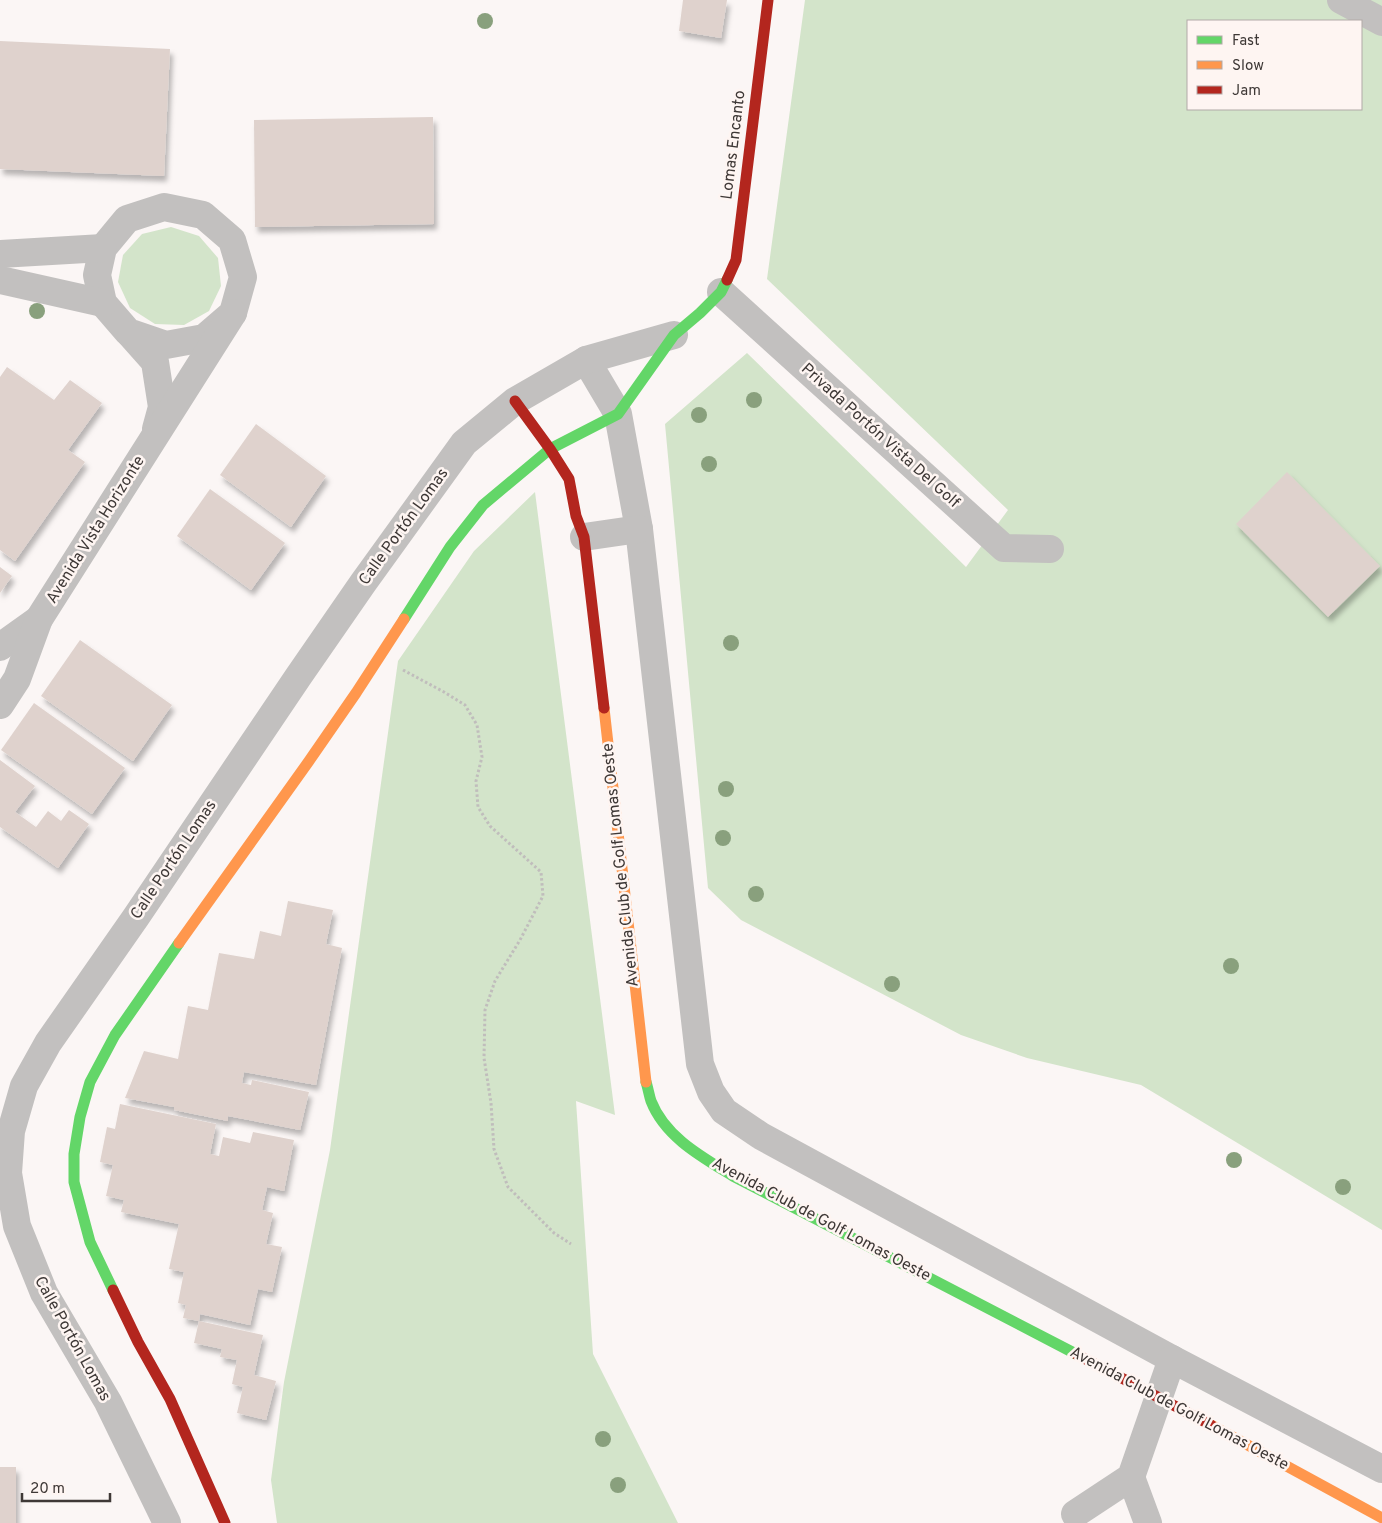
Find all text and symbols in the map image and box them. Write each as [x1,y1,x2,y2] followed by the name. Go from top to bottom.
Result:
[1187,20,1362,110] legend
[1232,32,1260,51] text: Fast
[1232,57,1264,76] text: Slow
[1232,82,1261,101] text: Jam
[717,89,751,201] street label: Lomas Encanto
[796,359,964,513] street label: Privada Portón Vista Del Golf
[42,452,150,608] street label: Avenida Vista Horizonte
[355,465,453,589] street label: Calle Portón Lomas
[598,742,644,988] street label: Avenida Club de Golf Lomas Oeste
[127,796,221,924] street label: Calle Portón Lomas
[708,1154,934,1286] street label: Avenida Club de Golf Lomas Oeste
[29,1273,115,1405] street label: Calle Portón Lomas
[1066,1343,1292,1475] street label: Avenida Club de Golf Lomas Oeste
[22,1470,110,1502] scale bar
[30,1480,65,1499] text: 20 m

